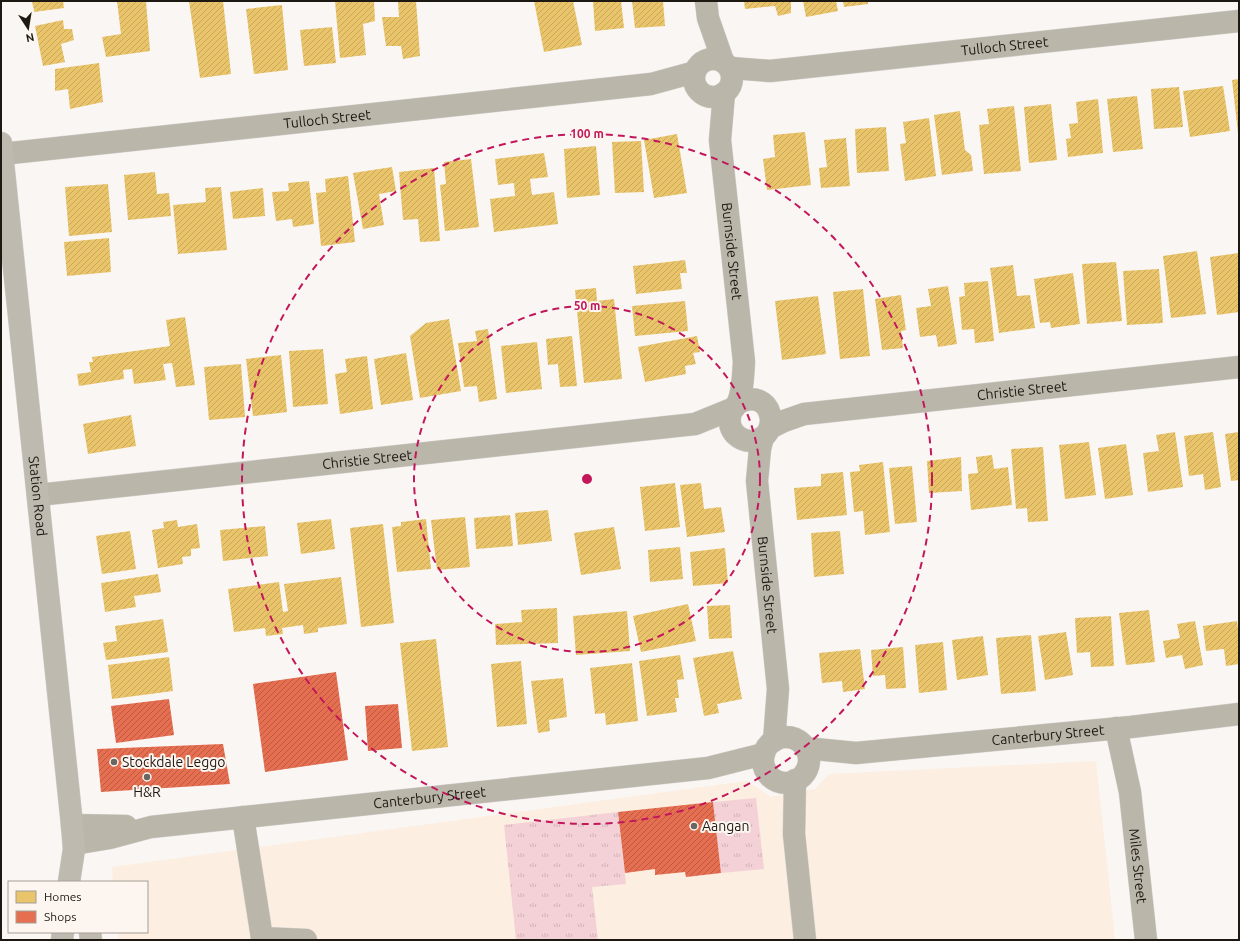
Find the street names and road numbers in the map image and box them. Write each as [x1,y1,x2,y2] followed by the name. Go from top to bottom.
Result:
[960,33,1050,59] street label: Tulloch Street
[283,106,372,132] street label: Tulloch Street
[719,202,745,301] street label: Burnside Street
[976,378,1068,403] street label: Christie Street
[321,447,413,472] street label: Christie Street
[26,455,50,537] street label: Station Road
[755,535,780,635] street label: Burnside Street
[991,722,1106,748] street label: Canterbury Street
[372,784,487,811] street label: Canterbury Street
[1126,828,1150,905] street label: Miles Street

